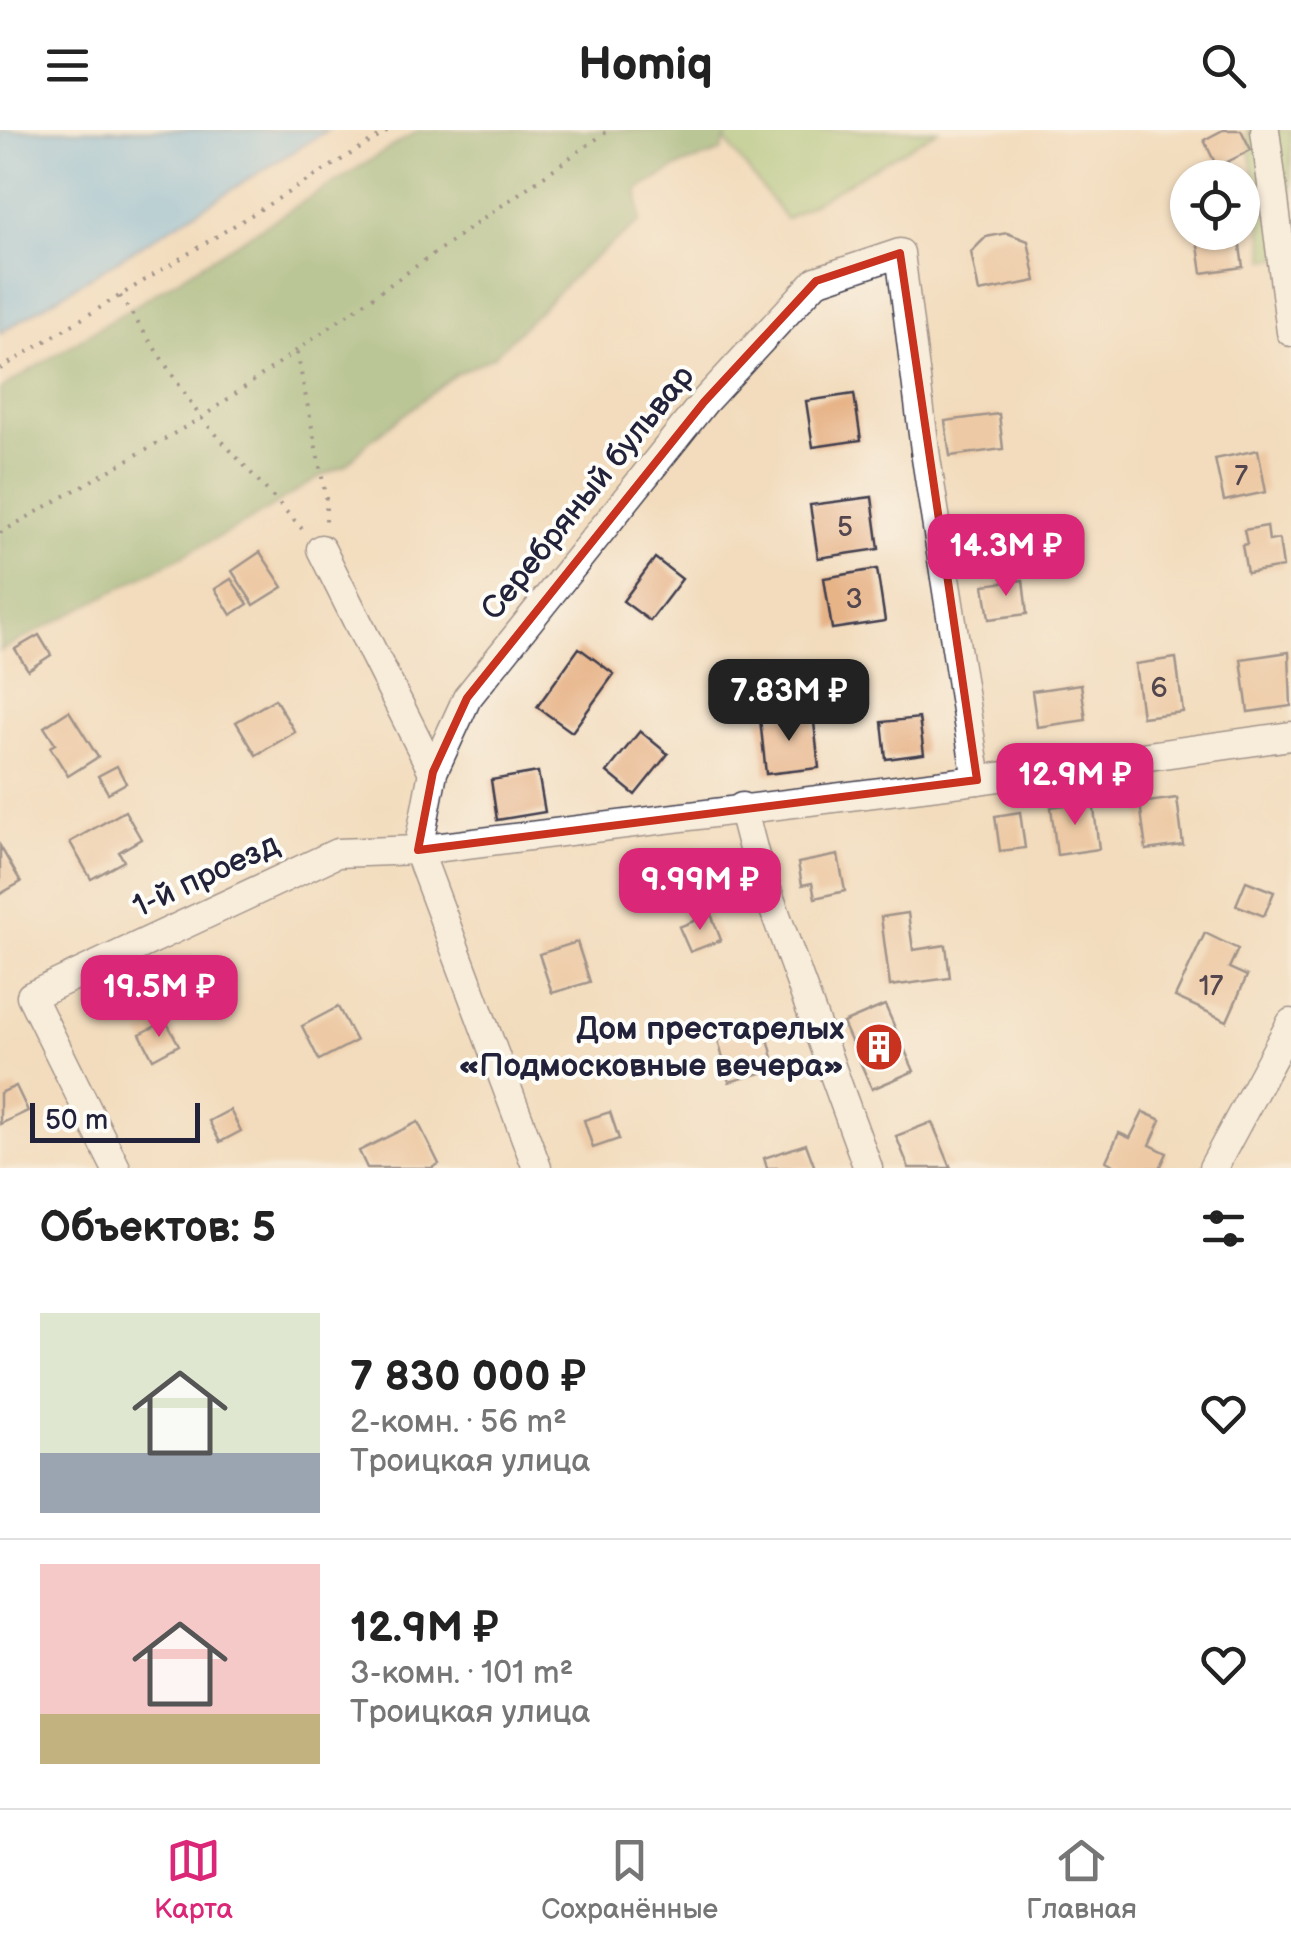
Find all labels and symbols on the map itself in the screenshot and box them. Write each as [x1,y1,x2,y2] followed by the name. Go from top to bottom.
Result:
[473,358,703,628] street label: Серебряный бульвар
[1234,460,1248,493] house number: 7
[837,511,853,544] house number: 5
[914,514,1098,599] pin: 14.3M ₽
[845,583,863,616] house number: 3
[697,659,881,744] pin: 7.83M ₽
[1150,672,1168,705] house number: 6
[983,743,1167,828] pin: 12.9M ₽
[127,825,285,927] street label: 1-й проезд
[608,848,792,933] pin: 9.99M ₽
[67,955,251,1040] pin: 19.5M ₽
[1199,970,1224,1003] house number: 17
[458,1010,844,1086] place label: Дом престарелых «Подмосковные вечера»
[853,1021,905,1073] building icon: Дом престарелых «Подмосковные вечера»
[30,1098,200,1143] scale bar

